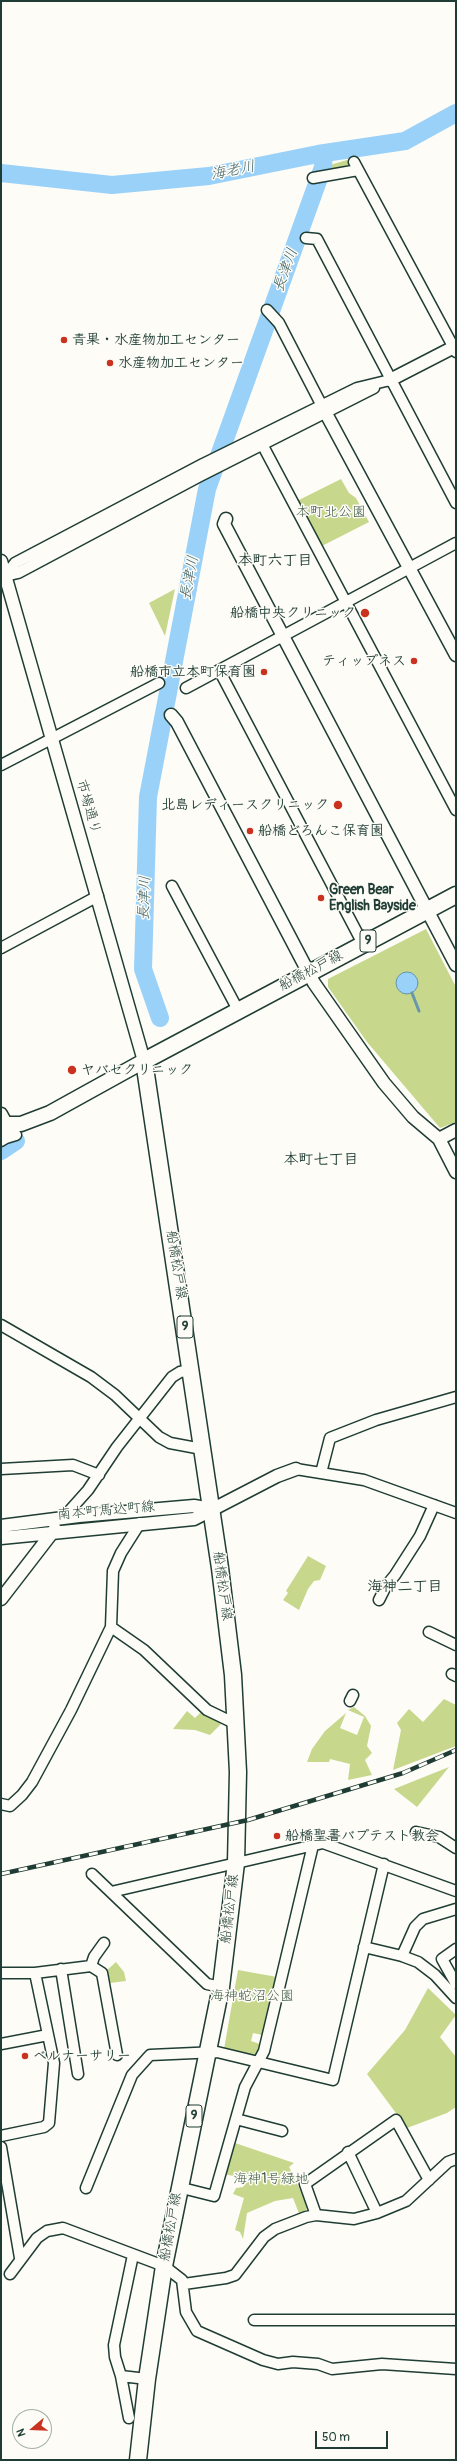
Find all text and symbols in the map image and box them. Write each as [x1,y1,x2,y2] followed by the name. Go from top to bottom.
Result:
[209,158,257,184] water label: 海老川
[270,246,302,294] water label: 長津川
[72,332,240,348] place label: 青果・水産物加工センター
[59,335,69,345] marker: 青果・水産物加工センター
[118,355,244,371] place label: 水産物加工センター
[105,358,115,368] marker: 水産物加工センター
[296,504,366,520] park label: 本町北公園
[238,552,312,570] district label: 本町六丁目
[177,554,203,602] water label: 長津川
[230,605,356,621] place label: 船橋中央クリニック
[359,607,371,619] marker: 船橋中央クリニック
[322,653,406,669] place label: ティップネス
[409,656,419,666] marker: ティップネス
[130,664,256,680] place label: 船橋市立本町保育園
[259,667,269,677] marker: 船橋市立本町保育園
[72,778,104,836] street label: 市場通り
[161,797,329,813] place label: 北島レディースクリニック
[332,799,344,811] marker: 北島レディースクリニック
[258,823,384,839] place label: 船橋どろんこ保育園
[245,826,255,836] marker: 船橋どろんこ保育園
[135,875,155,921] water label: 長津川
[329,882,416,914] place label: Green Bear English Bayside
[316,893,326,903] marker: Green Bear English Bayside
[360,930,376,952] road number: 9
[276,947,346,995] street label: 船橋松戸線
[81,1062,193,1078] place label: ヤバセクリニック
[66,1064,78,1076] marker: ヤバセクリニック
[284,1151,358,1169] district label: 本町七丁目
[162,1229,190,1301] street label: 船橋松戸線
[177,1316,193,1338] road number: 9
[56,1498,156,1524] street label: 南本町馬込町線
[209,1550,235,1622] street label: 船橋松戸線
[368,1578,442,1596] district label: 海神二丁目
[285,1828,439,1844] place label: 船橋聖書バプテスト教会
[272,1831,282,1841] marker: 船橋聖書バプテスト教会
[217,1873,243,1945] street label: 船橋松戸線
[210,1988,294,2004] park label: 海神蛇沼公園
[33,2048,131,2064] place label: ベルナーサリー
[20,2051,30,2061] marker: ベルナーサリー
[186,2105,202,2127] road number: 9
[233,2171,309,2187] park label: 海神1号緑地
[157,2191,185,2263] street label: 船橋松戸線
[12,2409,52,2449] north arrow
[317,2423,390,2449] scale bar
[14,2427,28,2438] text: N
[322,2430,350,2445] text: 50 m

